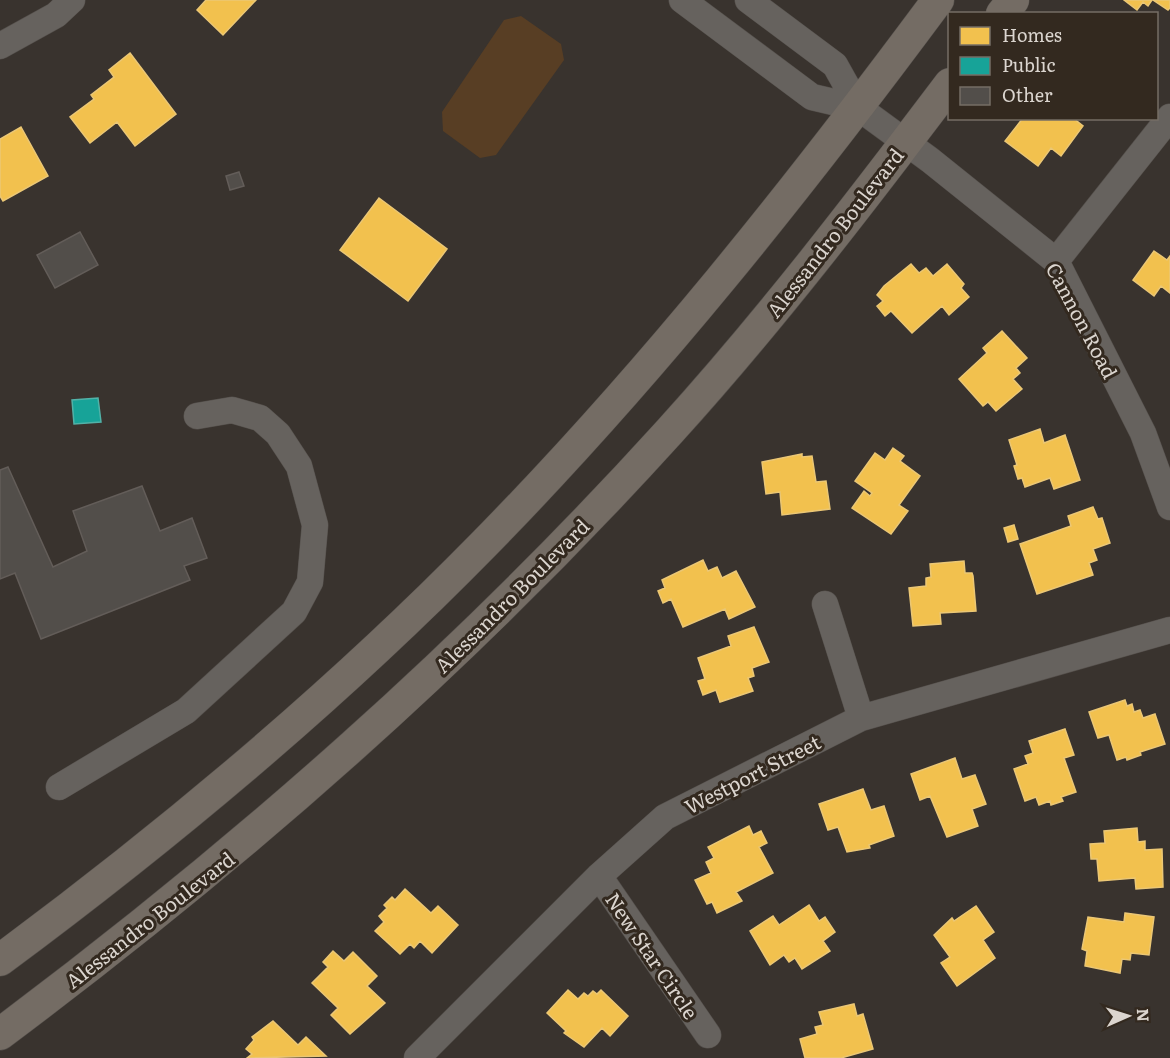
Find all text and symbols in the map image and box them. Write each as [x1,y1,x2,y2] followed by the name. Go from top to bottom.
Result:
[948,12,1158,120] legend
[1002,21,1062,48] text: Homes
[1002,51,1056,78] text: Public
[1002,81,1053,108] text: Other
[758,141,910,323] street label: Alessandro Boulevard
[1040,257,1126,383] street label: Cannon Road
[427,511,595,679] street label: Alessandro Boulevard
[679,726,825,820] street label: Westport Street
[58,843,240,995] street label: Alessandro Boulevard
[599,886,707,1024] street label: New Star Circle
[1098,986,1158,1046] north arrow
[1132,1008,1156,1023] text: N

